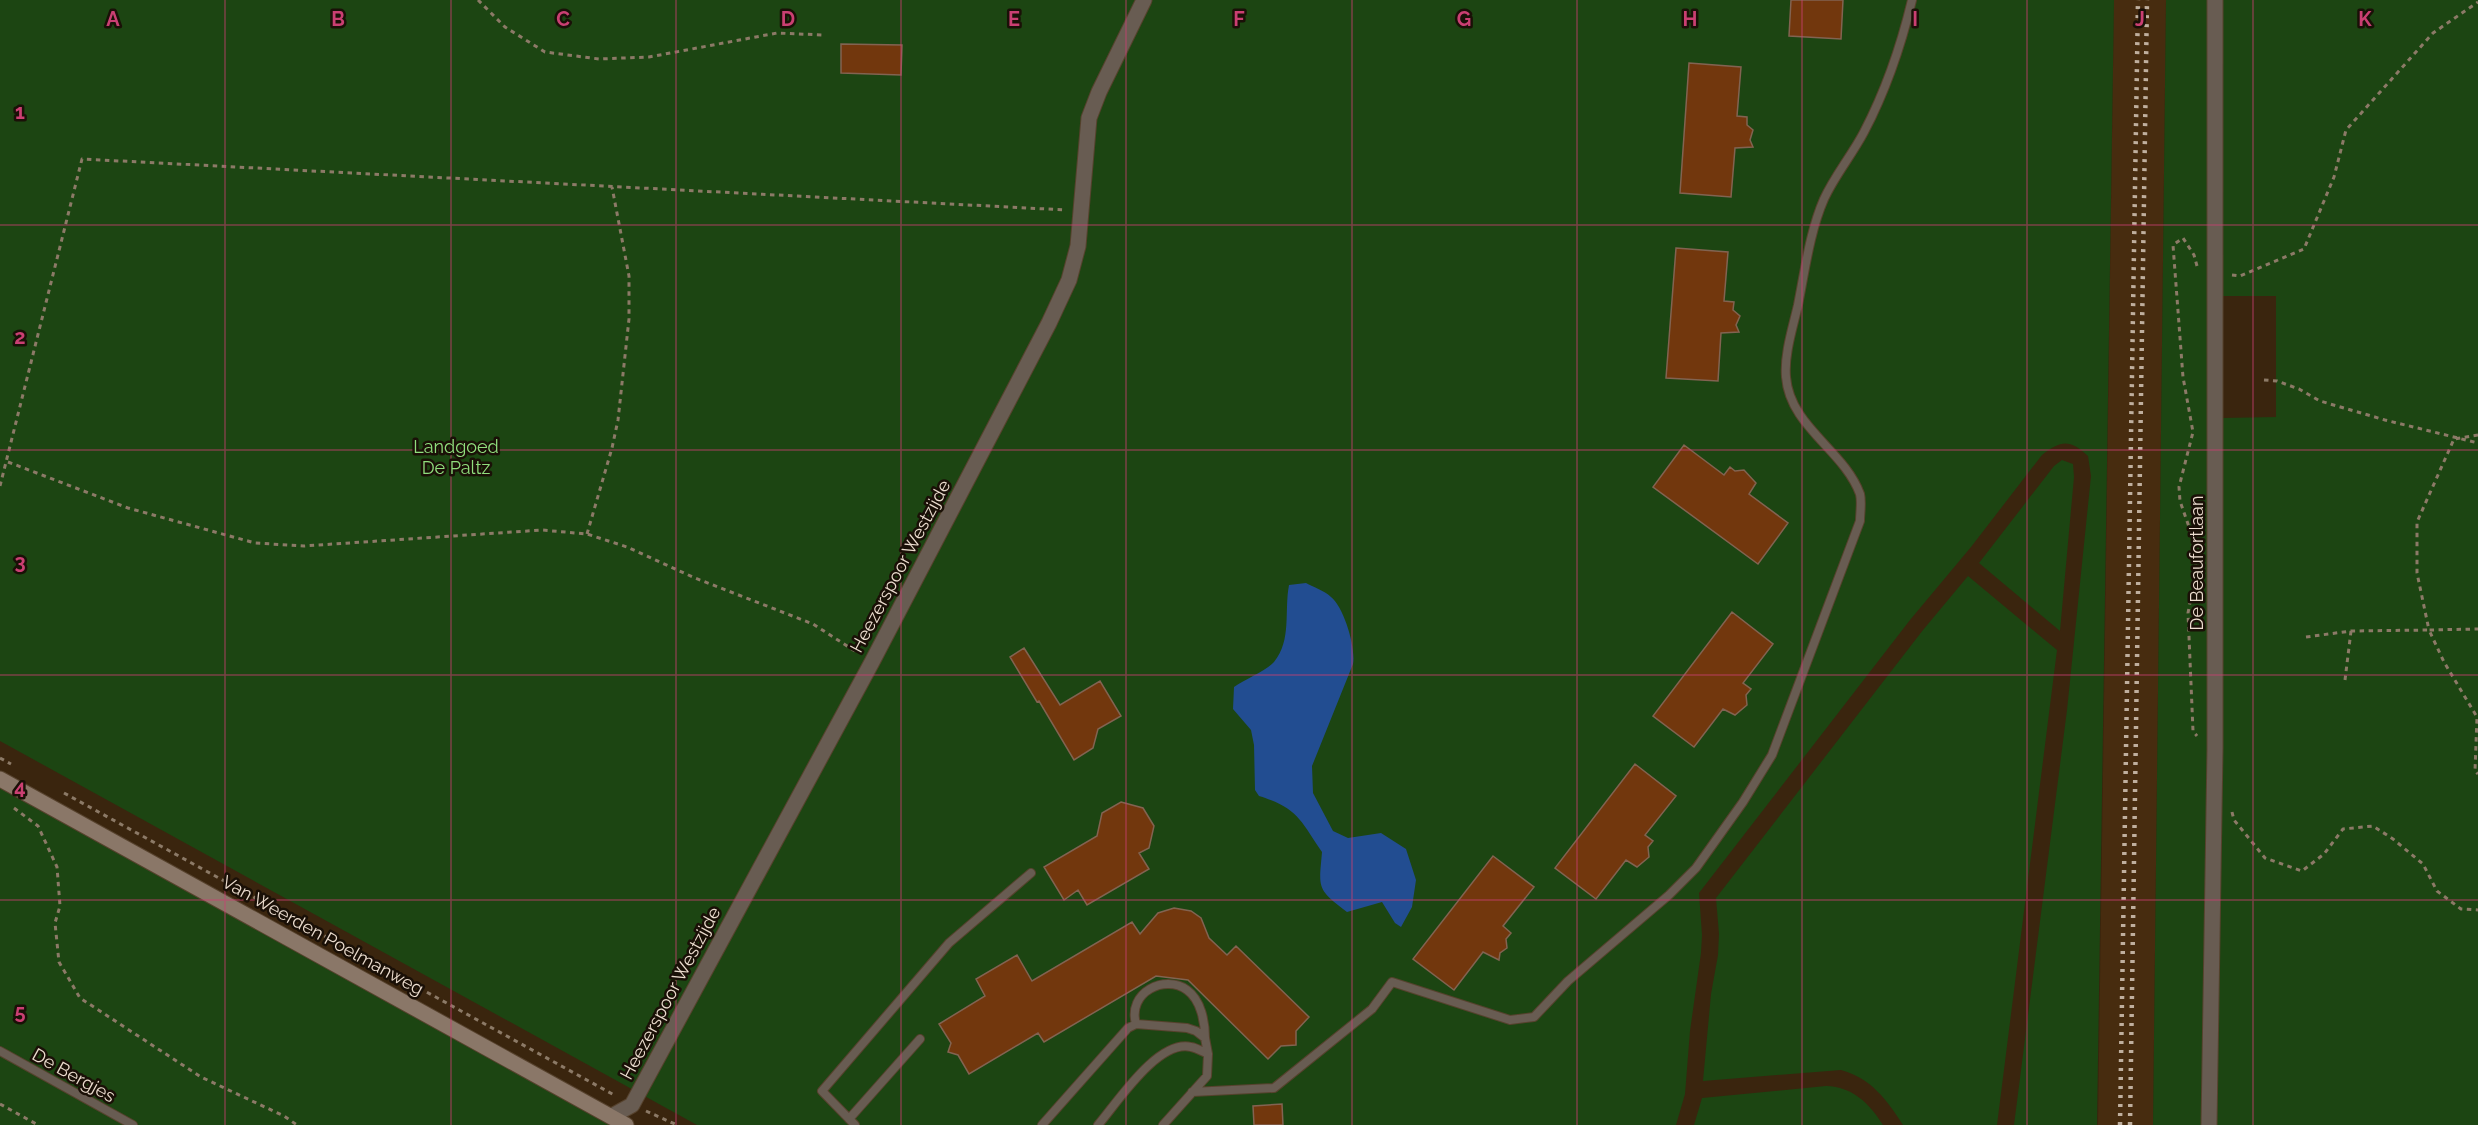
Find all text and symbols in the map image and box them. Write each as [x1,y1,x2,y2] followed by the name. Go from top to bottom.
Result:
[106,7,120,31] text: A
[331,7,345,31] text: B
[556,7,570,31] text: C
[781,7,795,31] text: D
[1008,7,1020,31] text: E
[1233,7,1245,31] text: F
[1457,7,1471,31] text: G
[1683,7,1697,31] text: H
[1912,7,1918,31] text: I
[2135,7,2145,31] text: J
[2358,7,2372,31] text: K
[15,100,25,124] text: 1
[14,325,26,349] text: 2
[413,436,499,478] park label: Landgoed De Paltz
[846,476,955,656] street label: Heezerspoor Westzijde
[2186,496,2207,630] street label: De Beaufortlaan
[14,550,26,574] text: 3
[14,775,26,799] text: 4
[219,871,427,999] street label: Van Weerden Poelmanweg
[616,903,725,1083] street label: Heezerspoor Westzijde
[14,1000,26,1024] text: 5
[29,1044,119,1107] street label: De Bergjes

